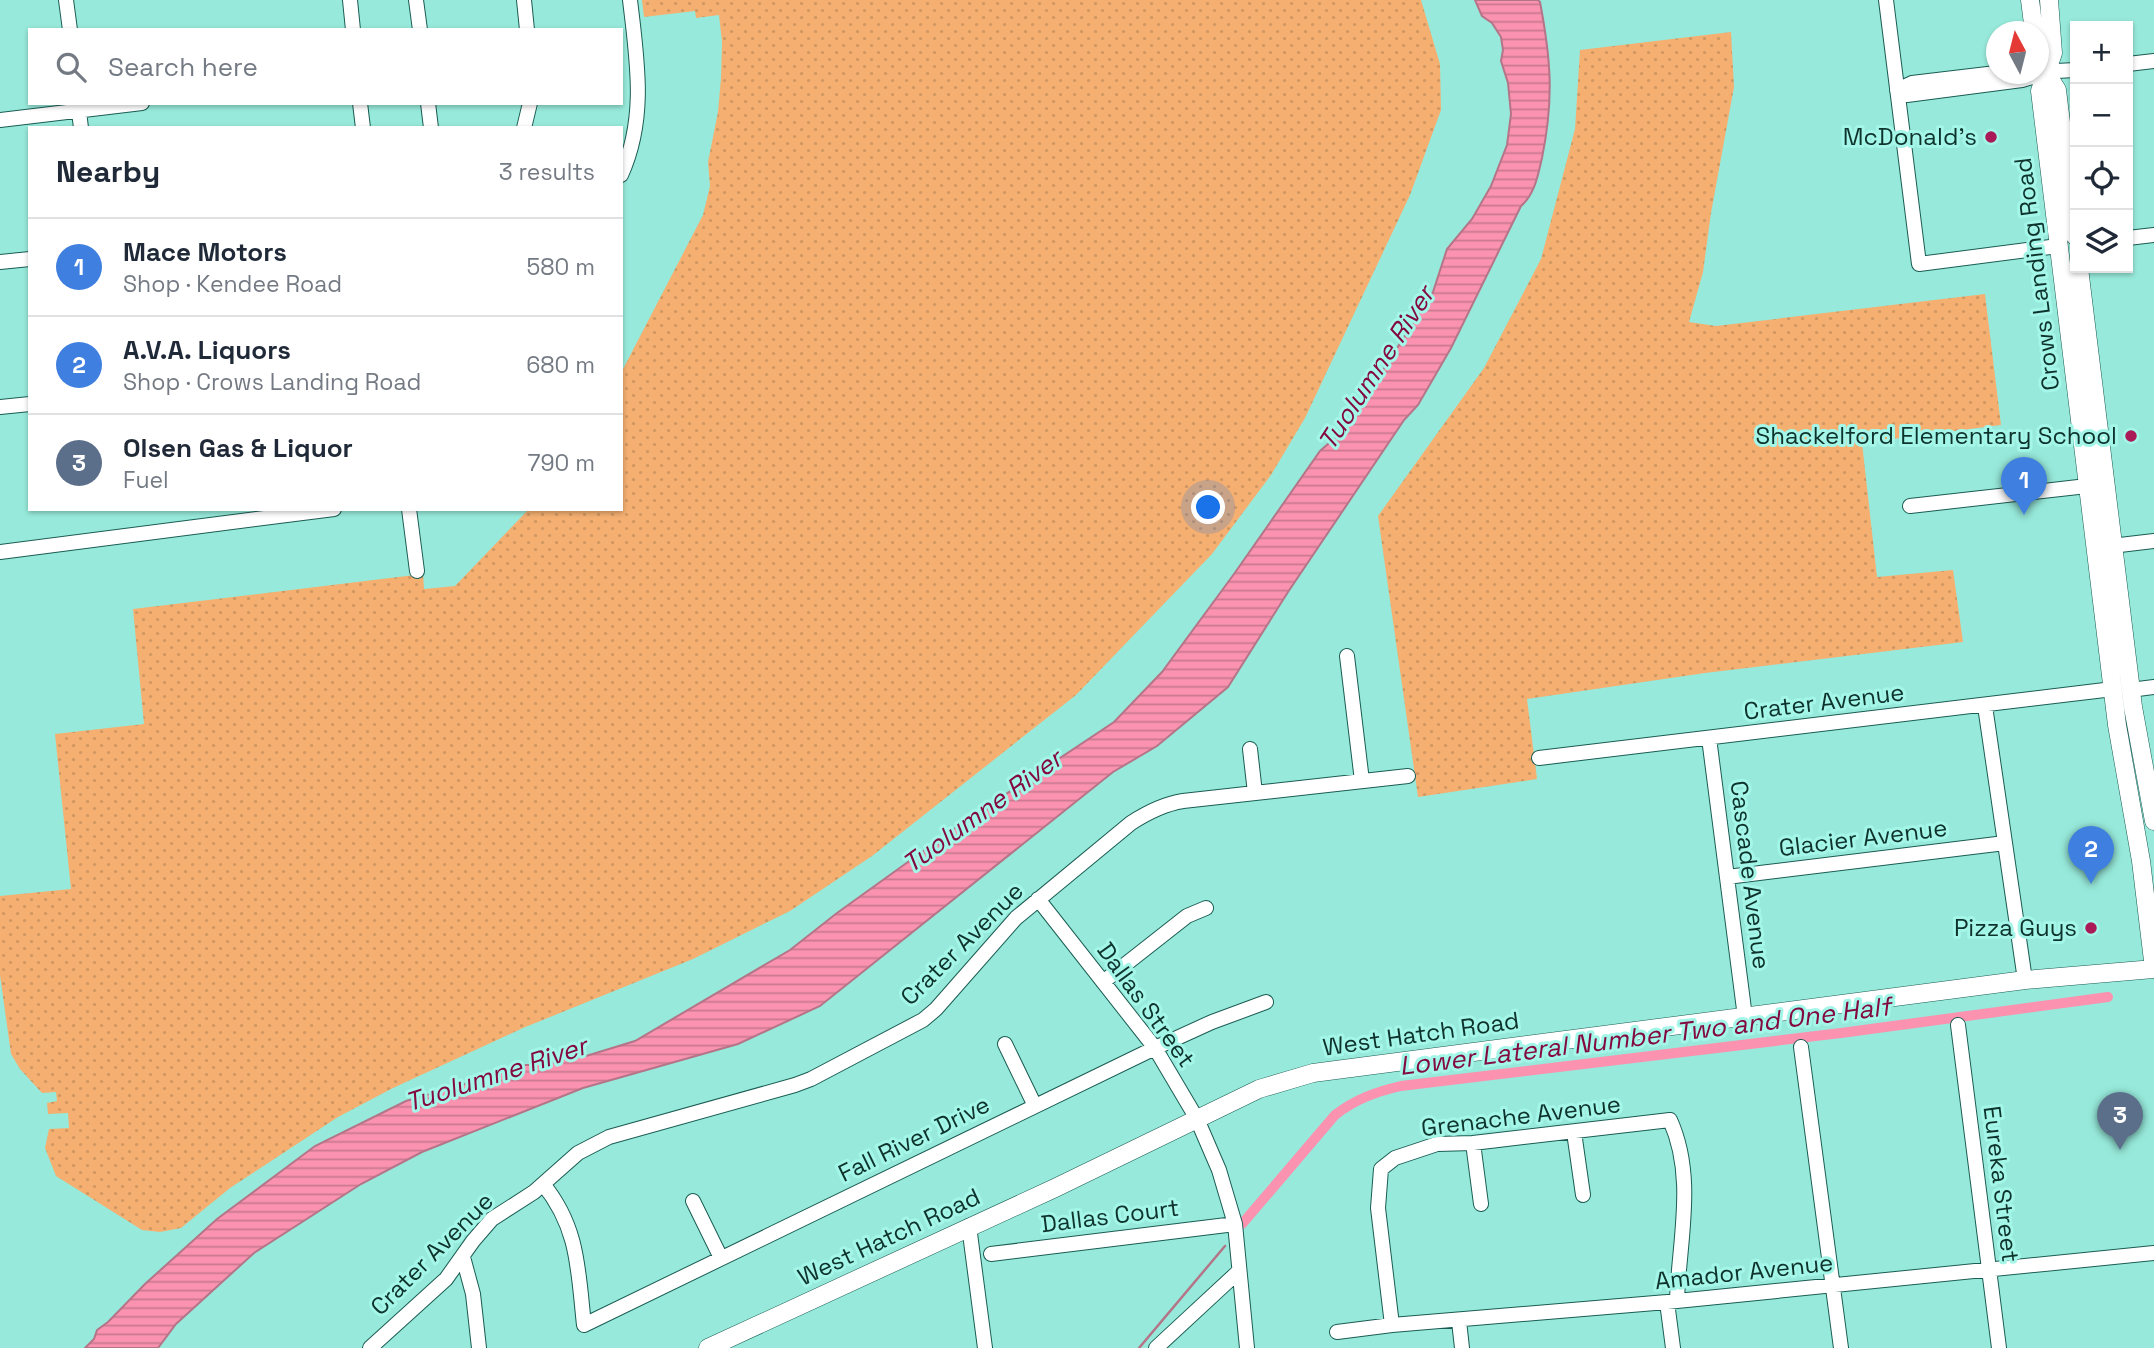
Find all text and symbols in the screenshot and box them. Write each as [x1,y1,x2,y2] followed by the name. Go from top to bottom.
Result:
[1986,21,2049,84] north arrow
[2070,21,2133,273] map controls
[2070,21,2133,84] button: +
[28,28,623,105] search box
[52,48,90,86] icon: search
[108,50,258,84] text: Search here
[2070,84,2133,147] button: −
[1843,121,1977,152] place label: McDonald's
[1983,129,1999,145] marker: McDonald's
[2070,147,2133,210] button: locate
[56,152,160,191] text: Nearby
[2007,156,2066,392] street label: Crows Landing Road
[499,157,595,187] text: 3 results
[2070,210,2133,273] button: layers
[123,235,287,269] text: Mace Motors
[74,252,84,282] text: 1
[526,252,595,282] text: 580 m
[123,269,342,299] text: Shop · Kendee Road
[1310,277,1444,457] water label: Tuolumne River
[123,333,291,367] text: A.V.A. Liquors
[72,350,86,380] text: 2
[526,350,595,380] text: 680 m
[123,367,421,397] text: Shop · Crows Landing Road
[1755,420,2117,451] place label: Shackelford Elementary School
[2123,428,2139,444] marker: Shackelford Elementary School
[123,431,353,465] text: Olsen Gas & Liquor
[72,448,86,478] text: 3
[528,448,595,478] text: 790 m
[2001,457,2047,515] pin: 1
[123,465,169,495] text: Fuel
[1191,490,1225,524] your location
[1742,676,1906,727] street label: Crater Avenue
[895,740,1071,880] water label: Tuolumne River
[1724,779,1777,971] street label: Cascade Avenue
[1777,812,1949,863] street label: Glacier Avenue
[2068,826,2114,884] pin: 2
[894,876,1030,1012] street label: Crater Avenue
[1954,912,2077,943] place label: Pizza Guys
[2083,920,2099,936] marker: Pizza Guys
[1091,936,1202,1073] street label: Dallas Street
[1397,989,1896,1083] water label: Lower Lateral Number Two and One Half
[1321,1004,1521,1063] street label: West Hatch Road
[401,1028,594,1119] water label: Tuolumne River
[833,1088,995,1189] street label: Fall River Drive
[1419,1088,1622,1143] street label: Grenache Avenue
[2097,1092,2143,1150] pin: 3
[1977,1104,2026,1264] street label: Eureka Street
[793,1181,985,1292] street label: West Hatch Road
[364,1186,500,1322] street label: Crater Avenue
[1039,1192,1181,1239] street label: Dallas Court
[1653,1247,1835,1296] street label: Amador Avenue

